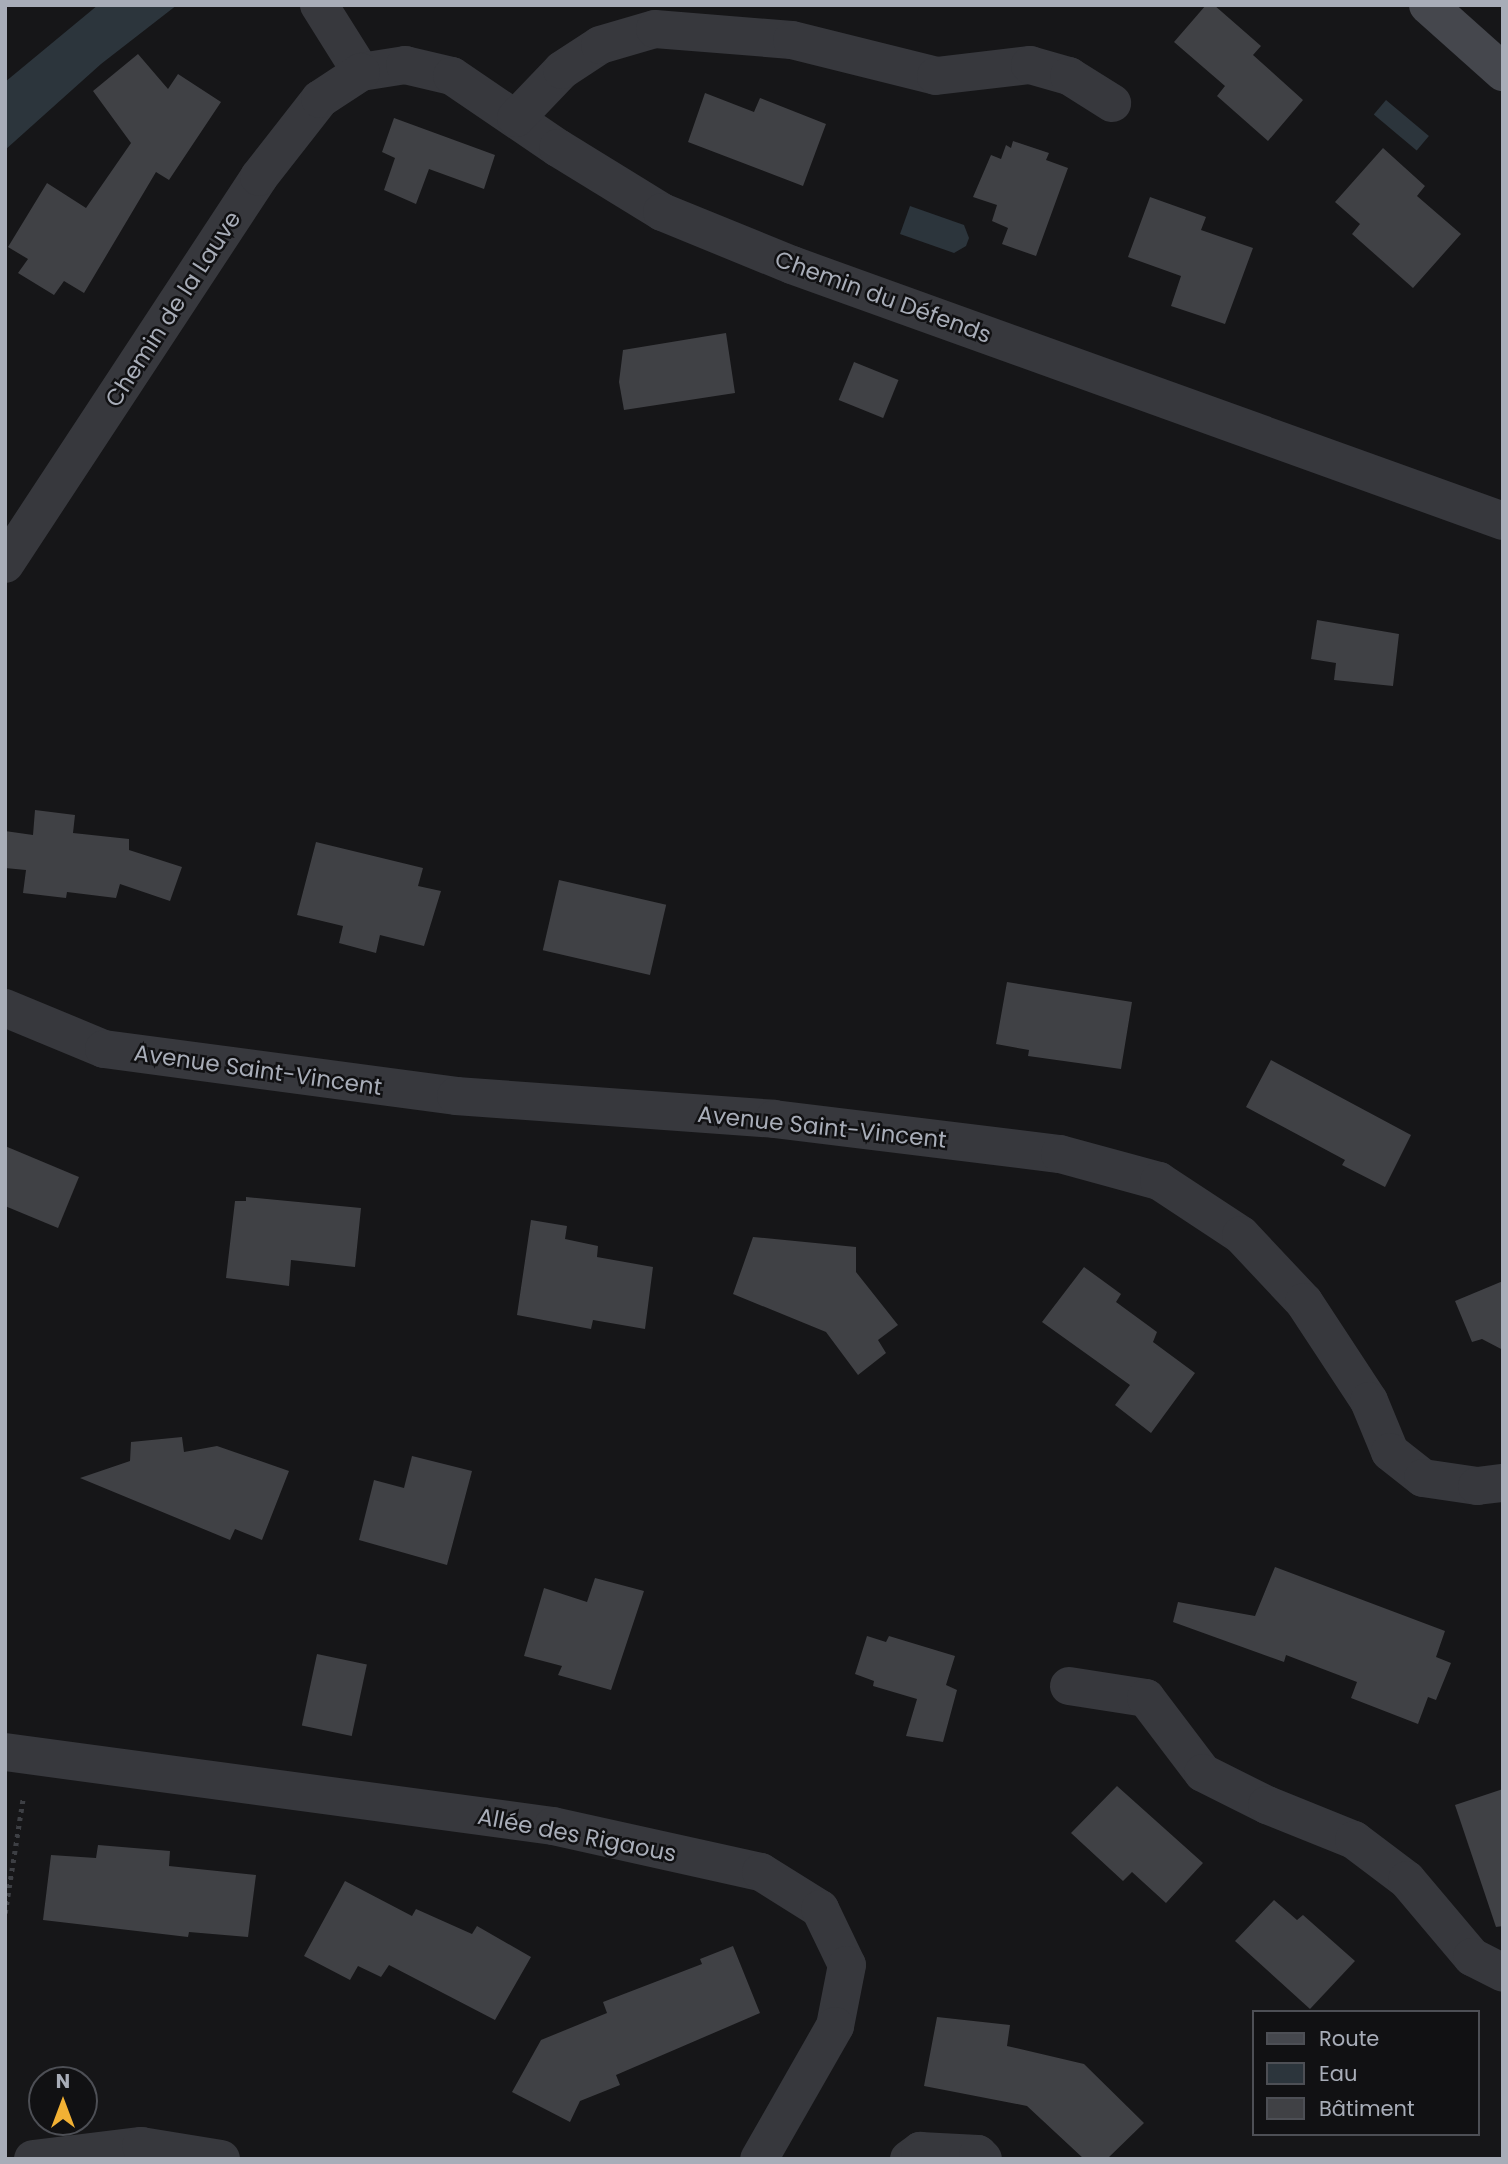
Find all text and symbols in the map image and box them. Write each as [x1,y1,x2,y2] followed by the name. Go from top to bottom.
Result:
[99,206,247,412] street label: Chemin de la Lauve
[771,245,995,349] street label: Chemin du Défends
[132,1039,384,1101] street label: Avenue Saint-Vincent
[696,1100,948,1154] street label: Avenue Saint-Vincent
[475,1802,679,1868] street label: Allée des Rigaous
[1252,2010,1480,2136] legend
[1319,2024,1379,2053] text: Route
[1319,2059,1357,2088] text: Eau
[28,2066,98,2136] north arrow
[56,2068,70,2095] text: N
[1319,2094,1415,2123] text: Bâtiment

